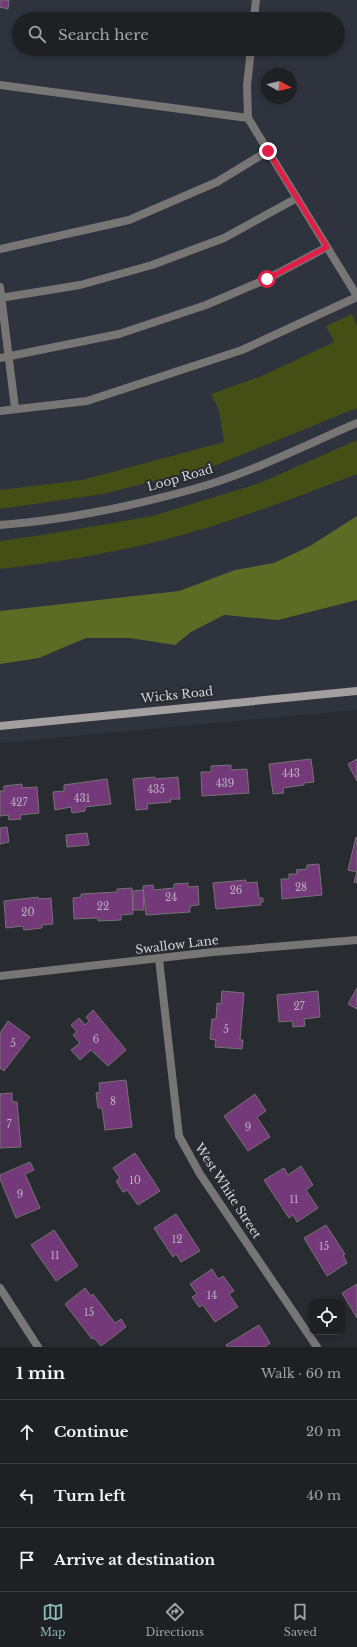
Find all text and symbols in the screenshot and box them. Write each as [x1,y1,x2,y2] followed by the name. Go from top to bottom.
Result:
[12,12,345,56] search box
[26,23,48,45] icon: search
[58,25,149,44] text: Search here
[261,68,297,104] north arrow
[259,142,277,160] route end
[258,270,276,288] route start
[145,461,215,494] street label: Loop Road
[139,683,214,706] street label: Wicks Road
[282,767,300,780] house number: 443
[216,777,234,790] house number: 439
[147,783,165,796] house number: 435
[74,792,90,805] house number: 431
[10,796,28,809] house number: 427
[295,881,307,894] house number: 28
[230,884,242,897] house number: 26
[165,891,177,904] house number: 24
[97,900,109,913] house number: 22
[21,906,35,919] house number: 20
[135,932,219,957] street label: Swallow Lane
[293,1000,306,1013] house number: 27
[223,1023,229,1036] house number: 5
[93,1033,99,1046] house number: 6
[10,1037,16,1050] house number: 5
[110,1095,116,1108] house number: 8
[6,1118,12,1131] house number: 7
[245,1121,251,1134] house number: 9
[191,1139,265,1242] street label: West White Street
[129,1174,141,1187] house number: 10
[17,1188,23,1201] house number: 9
[290,1193,298,1206] house number: 11
[172,1233,182,1246] house number: 12
[319,1240,329,1253] house number: 15
[51,1249,59,1262] house number: 11
[207,1289,217,1302] house number: 14
[309,1299,345,1335] map controls
[309,1299,345,1335] button: locate
[84,1306,94,1319] house number: 15
[16,1363,65,1384] text: 1 min
[261,1365,341,1382] text: Walk · 60 m
[16,1421,38,1443] icon: ahead
[54,1422,129,1441] text: Continue
[306,1423,341,1440] text: 20 m
[16,1485,38,1507] icon: left
[54,1486,125,1505] text: Turn left
[306,1487,341,1504] text: 40 m
[16,1549,38,1571] icon: arrive
[54,1550,215,1569] text: Arrive at destination
[40,1601,66,1639] tab: Map
[145,1601,204,1639] tab: Directions
[284,1601,317,1639] tab: Saved

